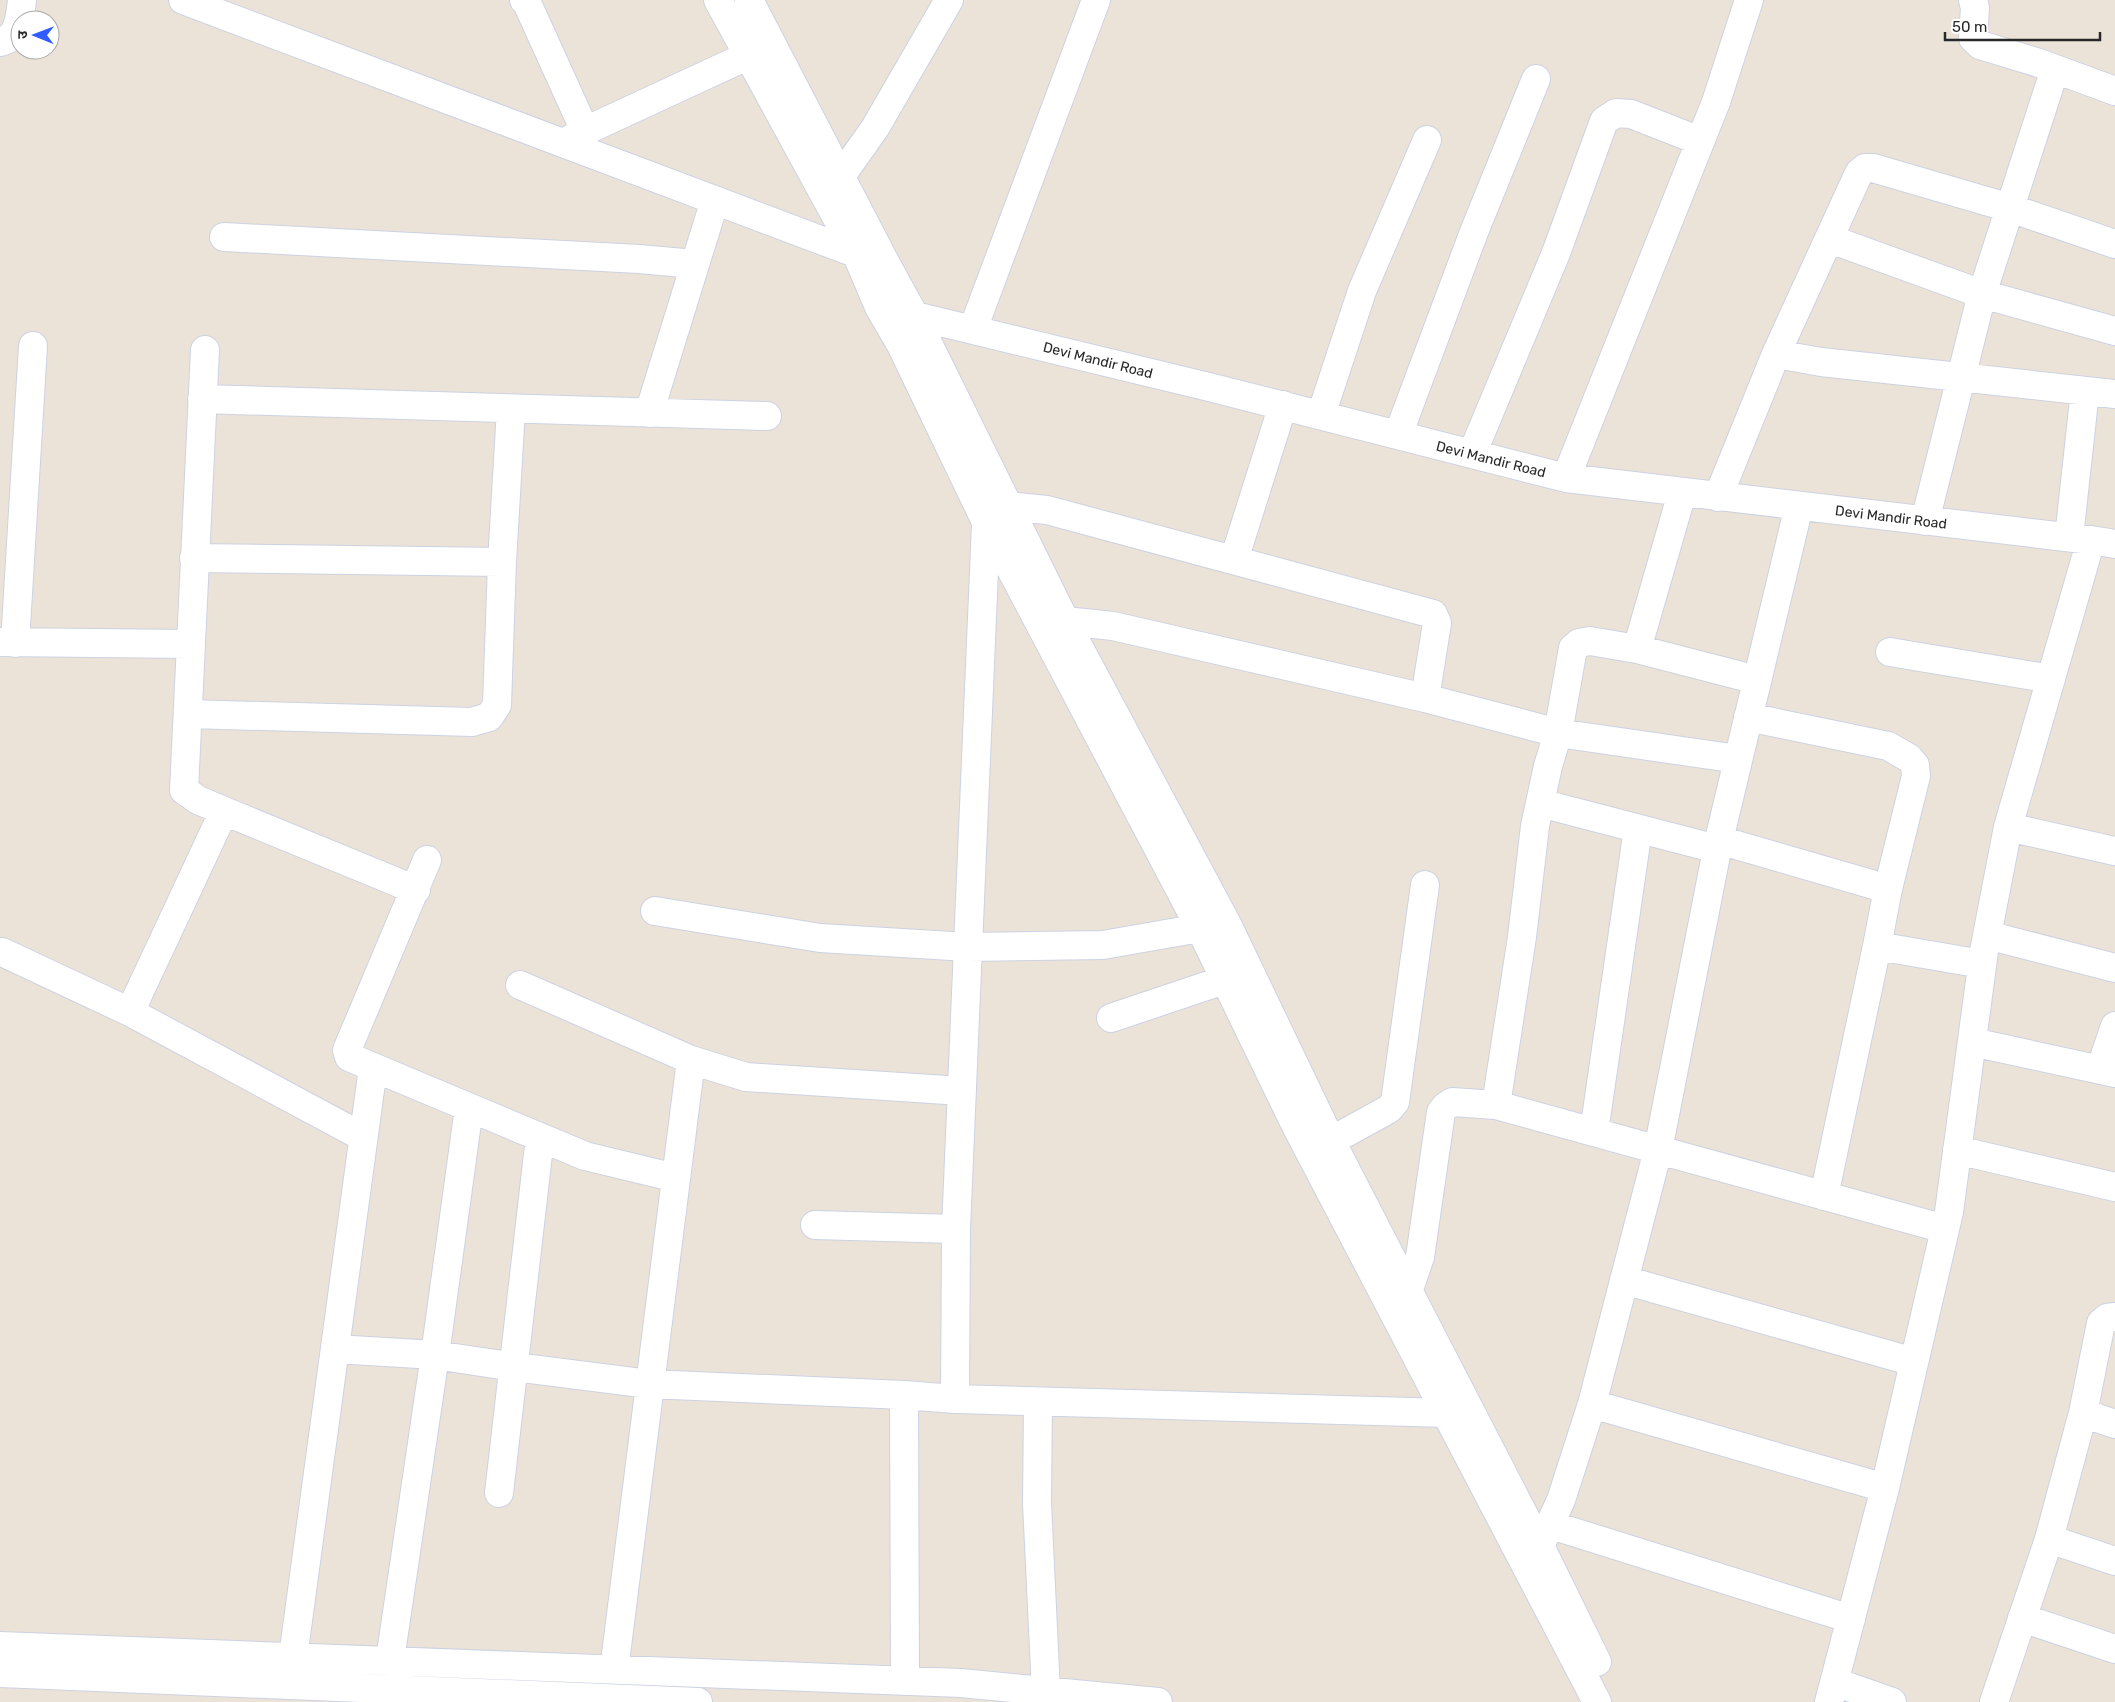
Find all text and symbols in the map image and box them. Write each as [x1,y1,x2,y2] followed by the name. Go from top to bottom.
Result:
[10,10,60,60] north arrow
[1945,10,2100,42] scale bar
[1952,18,1987,36] text: 50 m
[14,30,31,39] text: उ
[1041,339,1154,382] street label: Devi Mandir Road
[1434,438,1547,481] street label: Devi Mandir Road
[1834,502,1948,533] street label: Devi Mandir Road

